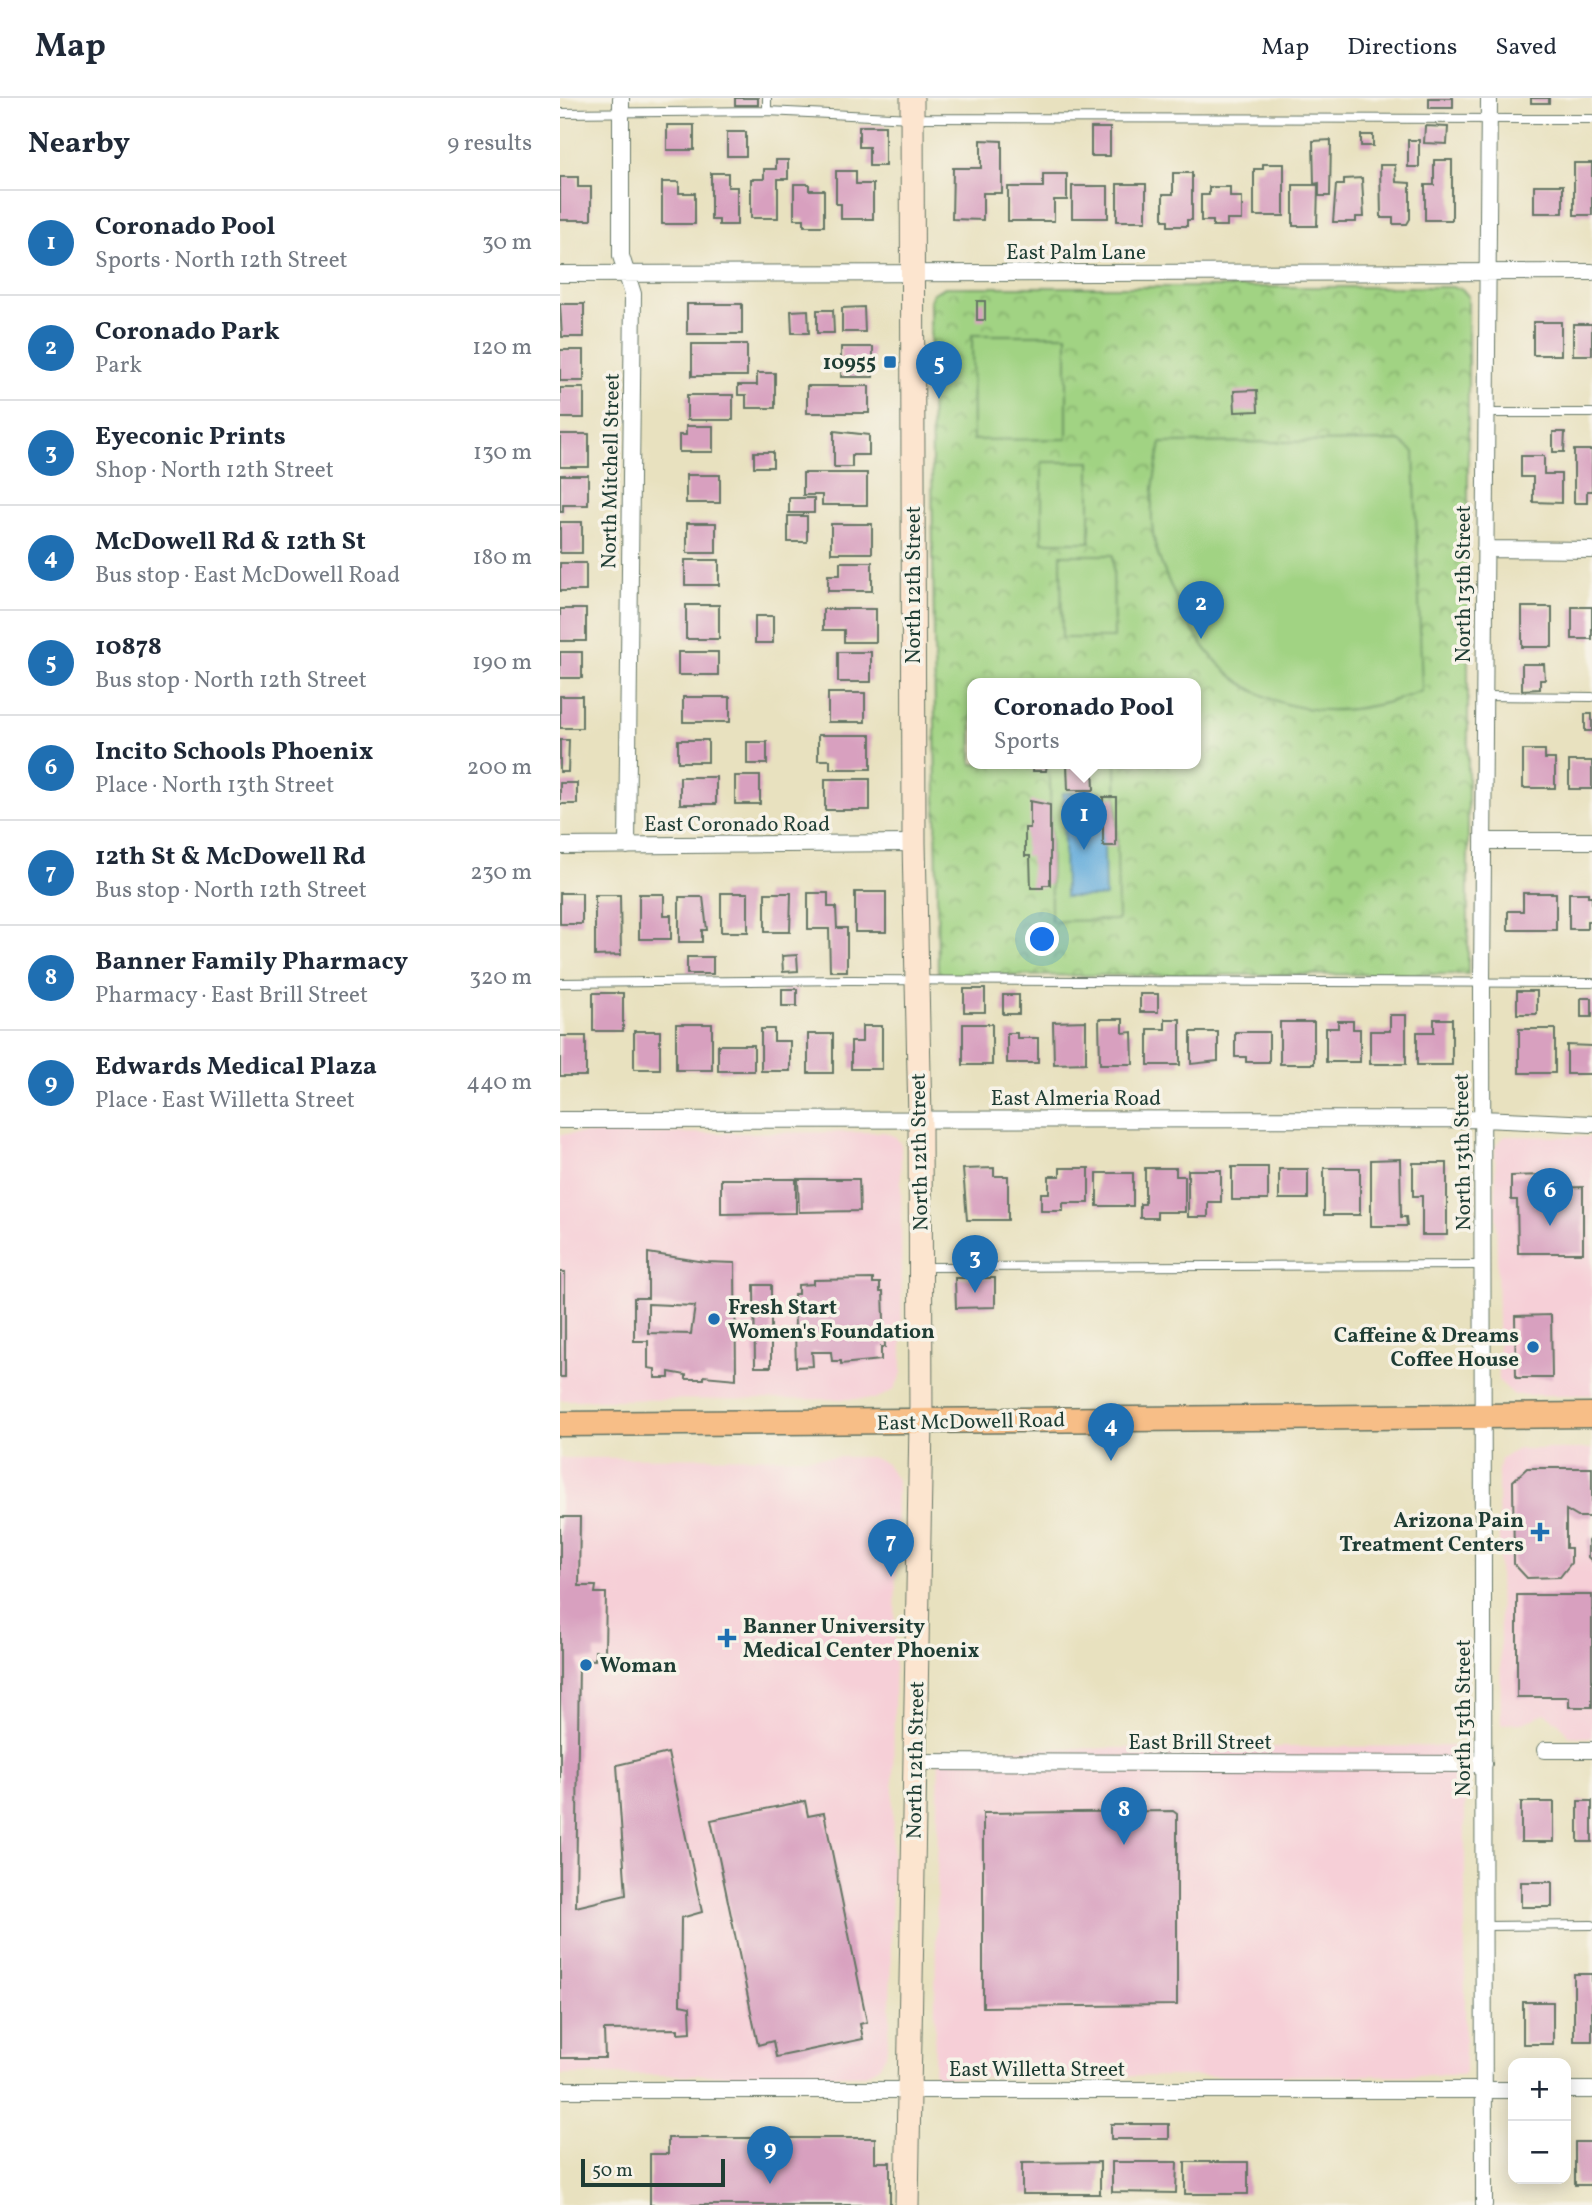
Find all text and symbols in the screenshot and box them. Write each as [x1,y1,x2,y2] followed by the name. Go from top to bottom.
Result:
[35,25,106,71] text: Map
[1261,31,1309,65] text: Map
[1347,31,1457,65] text: Directions
[1495,31,1557,65] text: Saved
[28,123,130,165] text: Nearby
[447,128,532,160] text: 9 results
[95,209,275,245] text: Coronado Pool
[46,227,56,259] text: 1
[482,227,532,259] text: 30 m
[1006,239,1146,268] street label: East Palm Lane
[95,245,348,277] text: Sports · North 12th Street
[95,314,280,350] text: Coronado Park
[45,332,57,364] text: 2
[472,332,532,364] text: 120 m
[916,341,962,399] pin: 5
[823,349,876,378] place label: 10955
[95,350,142,382] text: Park
[882,354,898,370] marker: 10955
[595,373,628,569] street label: North Mitchell Street
[95,419,286,455] text: Eyeconic Prints
[45,437,57,469] text: 3
[473,437,532,469] text: 130 m
[95,455,334,487] text: Shop · North 12th Street
[1450,505,1479,663] street label: North 13th Street
[900,506,929,664] street label: North 12th Street
[95,524,366,560] text: McDowell Rd & 12th St
[44,542,58,574] text: 4
[473,542,532,574] text: 180 m
[95,560,400,592] text: Bus stop · East McDowell Road
[1178,581,1224,639] pin: 2
[95,629,162,665] text: 10878
[45,647,57,679] text: 5
[472,647,532,679] text: 190 m
[95,665,367,697] text: Bus stop · North 12th Street
[967,678,1201,769] popup
[994,690,1174,726] text: Coronado Pool
[994,726,1060,758] text: Sports
[95,734,374,770] text: Incito Schools Phoenix
[45,752,57,784] text: 6
[467,752,532,784] text: 200 m
[95,770,334,802] text: Place · North 13th Street
[1061,792,1107,850] pin: 1
[644,811,830,840] street label: East Coronado Road
[95,839,366,875] text: 12th St & McDowell Rd
[46,857,57,889] text: 7
[470,857,532,889] text: 230 m
[95,875,367,907] text: Bus stop · North 12th Street
[1025,922,1059,956] your location
[95,944,408,980] text: Banner Family Pharmacy
[45,962,57,994] text: 8
[469,962,532,994] text: 320 m
[95,980,368,1012] text: Pharmacy · East Brill Street
[95,1049,377,1085] text: Edwards Medical Plaza
[45,1067,57,1099] text: 9
[466,1067,532,1099] text: 440 m
[905,1073,936,1231] street label: North 12th Street
[1448,1073,1479,1231] street label: North 13th Street
[95,1085,355,1117] text: Place · East Willetta Street
[991,1085,1161,1114] street label: East Almeria Road
[1527,1168,1573,1226] pin: 6
[952,1235,998,1293] pin: 3
[728,1294,935,1347] place label: Fresh Start Women's Foundation
[706,1311,722,1327] marker: Fresh Start Women's Foundation
[1334,1322,1519,1375] place label: Caffeine & Dreams Coffee House
[1525,1339,1541,1355] marker: Caffeine & Dreams Coffee House
[1088,1403,1134,1461] pin: 4
[876,1406,1066,1439] street label: East McDowell Road
[1339,1507,1524,1560] place label: Arizona Pain Treatment Centers
[868,1519,914,1577] pin: 7
[1530,1522,1550,1542] marker: Arizona Pain Treatment Centers
[743,1613,980,1666] place label: Banner University Medical Center Phoenix
[717,1628,737,1648] marker: Banner University Medical Center Phoenix
[1450,1639,1479,1797] street label: North 13th Street
[600,1652,677,1681] place label: Woman
[578,1657,594,1673] marker: Woman
[901,1681,932,1839] street label: North 12th Street
[1128,1729,1272,1758] street label: East Brill Street
[1101,1787,1147,1845] pin: 8
[949,2056,1125,2085] street label: East Willetta Street
[1508,2058,1571,2184] map controls
[1508,2058,1571,2121] button: +
[1508,2121,1571,2184] button: −
[747,2126,793,2184] pin: 9
[581,2156,724,2188] scale bar
[592,2158,633,2184] text: 50 m

